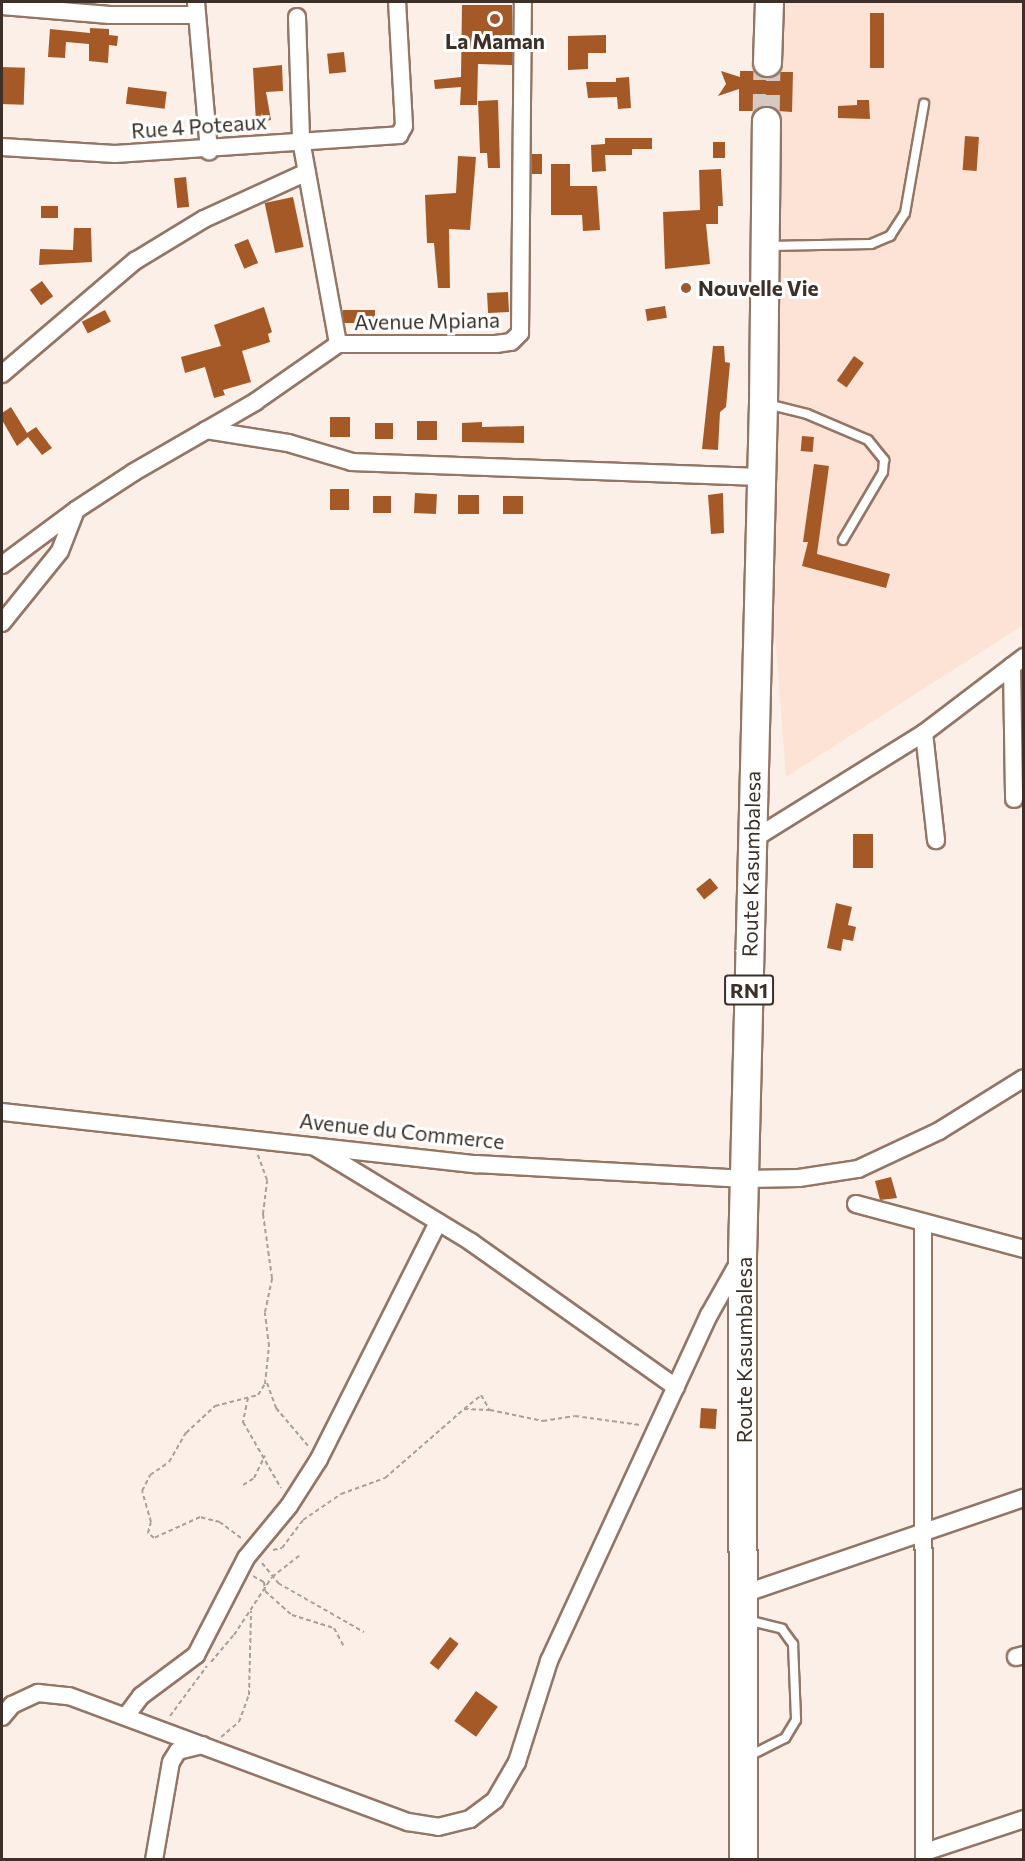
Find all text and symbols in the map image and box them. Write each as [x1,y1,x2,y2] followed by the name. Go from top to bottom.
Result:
[488,12,502,26] marker: La Maman
[445,28,545,54] place label: La Maman
[130,109,268,143] street label: Rue 4 Poteaux
[698,275,819,301] place label: Nouvelle Vie
[679,281,693,295] marker: Nouvelle Vie
[354,307,500,335] street label: Avenue Mpiana
[737,771,765,957] street label: Route Kasumbalesa
[724,973,774,1007] road number: RN1
[298,1108,506,1154] street label: Avenue du Commerce
[731,1257,757,1443] street label: Route Kasumbalesa

